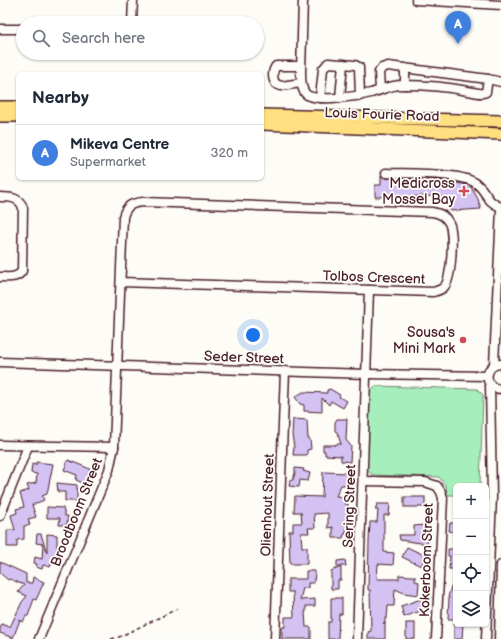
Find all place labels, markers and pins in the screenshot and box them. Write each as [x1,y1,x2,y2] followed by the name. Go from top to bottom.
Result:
[445,11,471,44] pin: A
[382,175,456,208] place label: Medicross Mossel Bay
[458,185,470,197] marker: Medicross Mossel Bay
[393,324,455,357] place label: Sousa's Mini Mark
[458,335,468,345] marker: Sousa's Mini Mark

